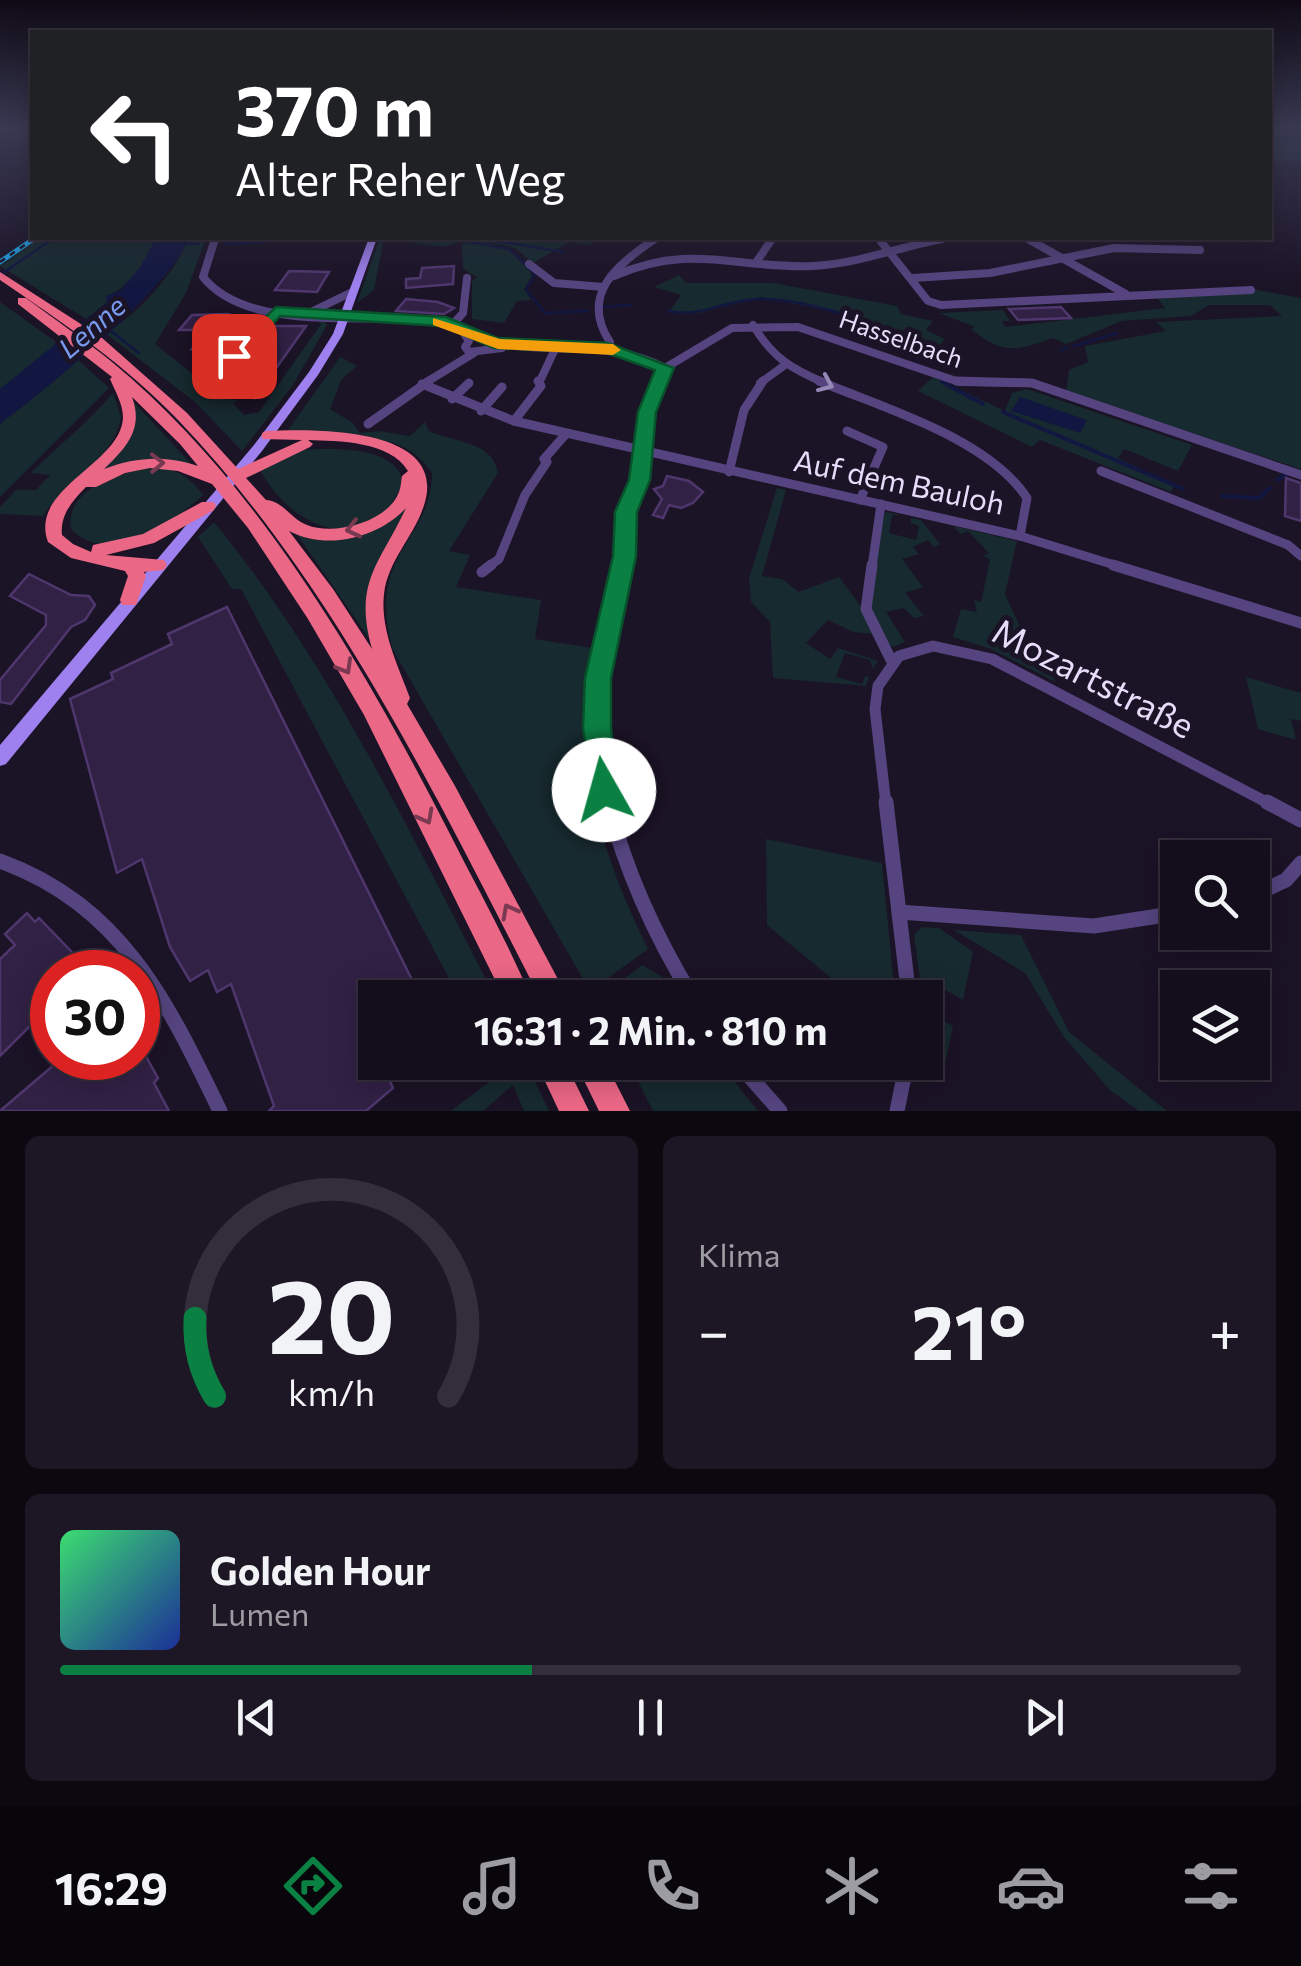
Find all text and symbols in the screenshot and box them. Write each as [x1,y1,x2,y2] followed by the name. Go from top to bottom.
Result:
[235,65,434,150] text: 370 m
[70,70,200,200] icon: left
[235,150,565,205] text: Alter Reher Weg
[51,288,132,365] water label: Lenne
[836,303,967,373] street label: Hasselbach
[192,314,277,399] pin
[207,329,262,384] icon: arrive
[816,372,834,392] one-way arrow
[791,440,1008,521] street label: Auf dem Bauloh
[149,453,165,474] one-way arrow
[345,517,362,538] one-way arrow
[986,608,1202,746] street label: Mozartstraße
[333,656,352,674] one-way arrow
[552,738,656,842] position arrow
[414,807,434,825] one-way arrow
[1160,840,1270,1080] map controls
[1160,840,1270,950] button: search
[502,904,521,922] one-way arrow
[30,950,160,1080] speed limit sign: 30
[1160,970,1270,1080] button: layers
[474,1006,827,1053] text: 16:31 · 2 Min. · 810 m
[698,1234,780,1274] text: Klima
[268,1248,395,1375] text: 20
[912,1284,1026,1375] text: 21°
[698,1296,729,1363] text: −
[1209,1296,1241,1363] text: +
[288,1370,375,1413] text: km/h
[210,1546,431,1593] text: Golden Hour
[210,1593,309,1633] text: Lumen
[229,1690,284,1745] icon: previous
[623,1690,678,1745] icon: pause
[1017,1690,1072,1745] icon: next
[278,1851,348,1921] icon: directions
[457,1851,527,1921] icon: music
[637,1851,707,1921] icon: phone
[817,1851,887,1921] icon: climate
[996,1851,1066,1921] icon: car
[1176,1851,1246,1921] icon: filters
[55,1859,168,1914] text: 16:29

